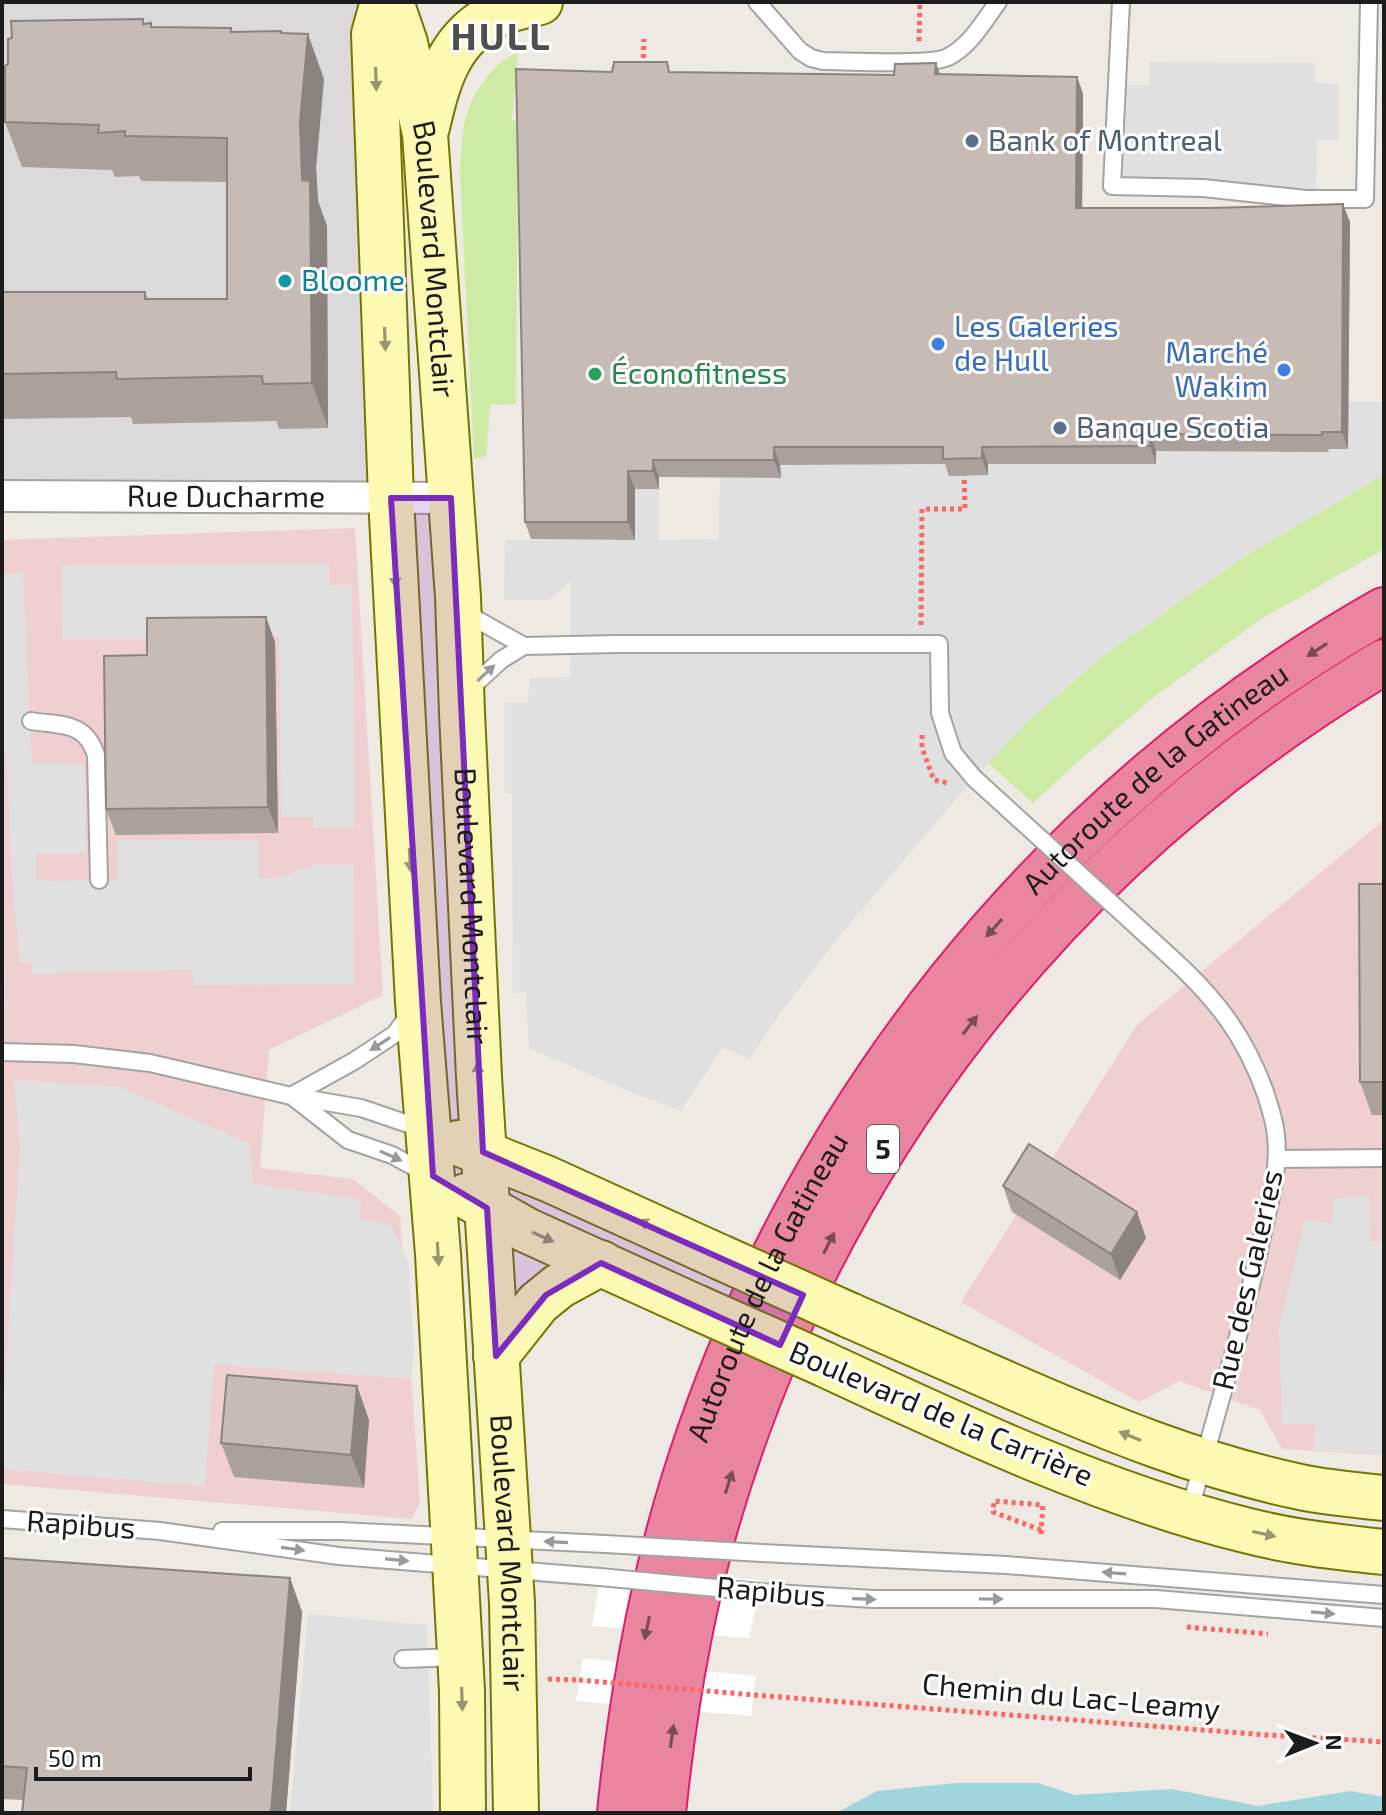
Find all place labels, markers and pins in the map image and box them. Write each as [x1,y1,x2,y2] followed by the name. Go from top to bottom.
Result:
[988,121,1222,157] place label: Bank of Montreal
[963,132,981,150] marker: Bank of Montreal
[301,261,405,297] place label: Bloome
[276,272,294,290] marker: Bloome
[954,307,1119,377] place label: Les Galeries de Hull
[1165,333,1268,403] place label: Marché Wakim
[929,335,947,353] marker: Les Galeries de Hull
[611,354,787,390] place label: Éconofitness
[1275,361,1293,379] marker: Marché Wakim
[586,365,604,383] marker: Éconofitness
[1076,408,1269,444] place label: Banque Scotia
[1051,419,1069,437] marker: Banque Scotia

